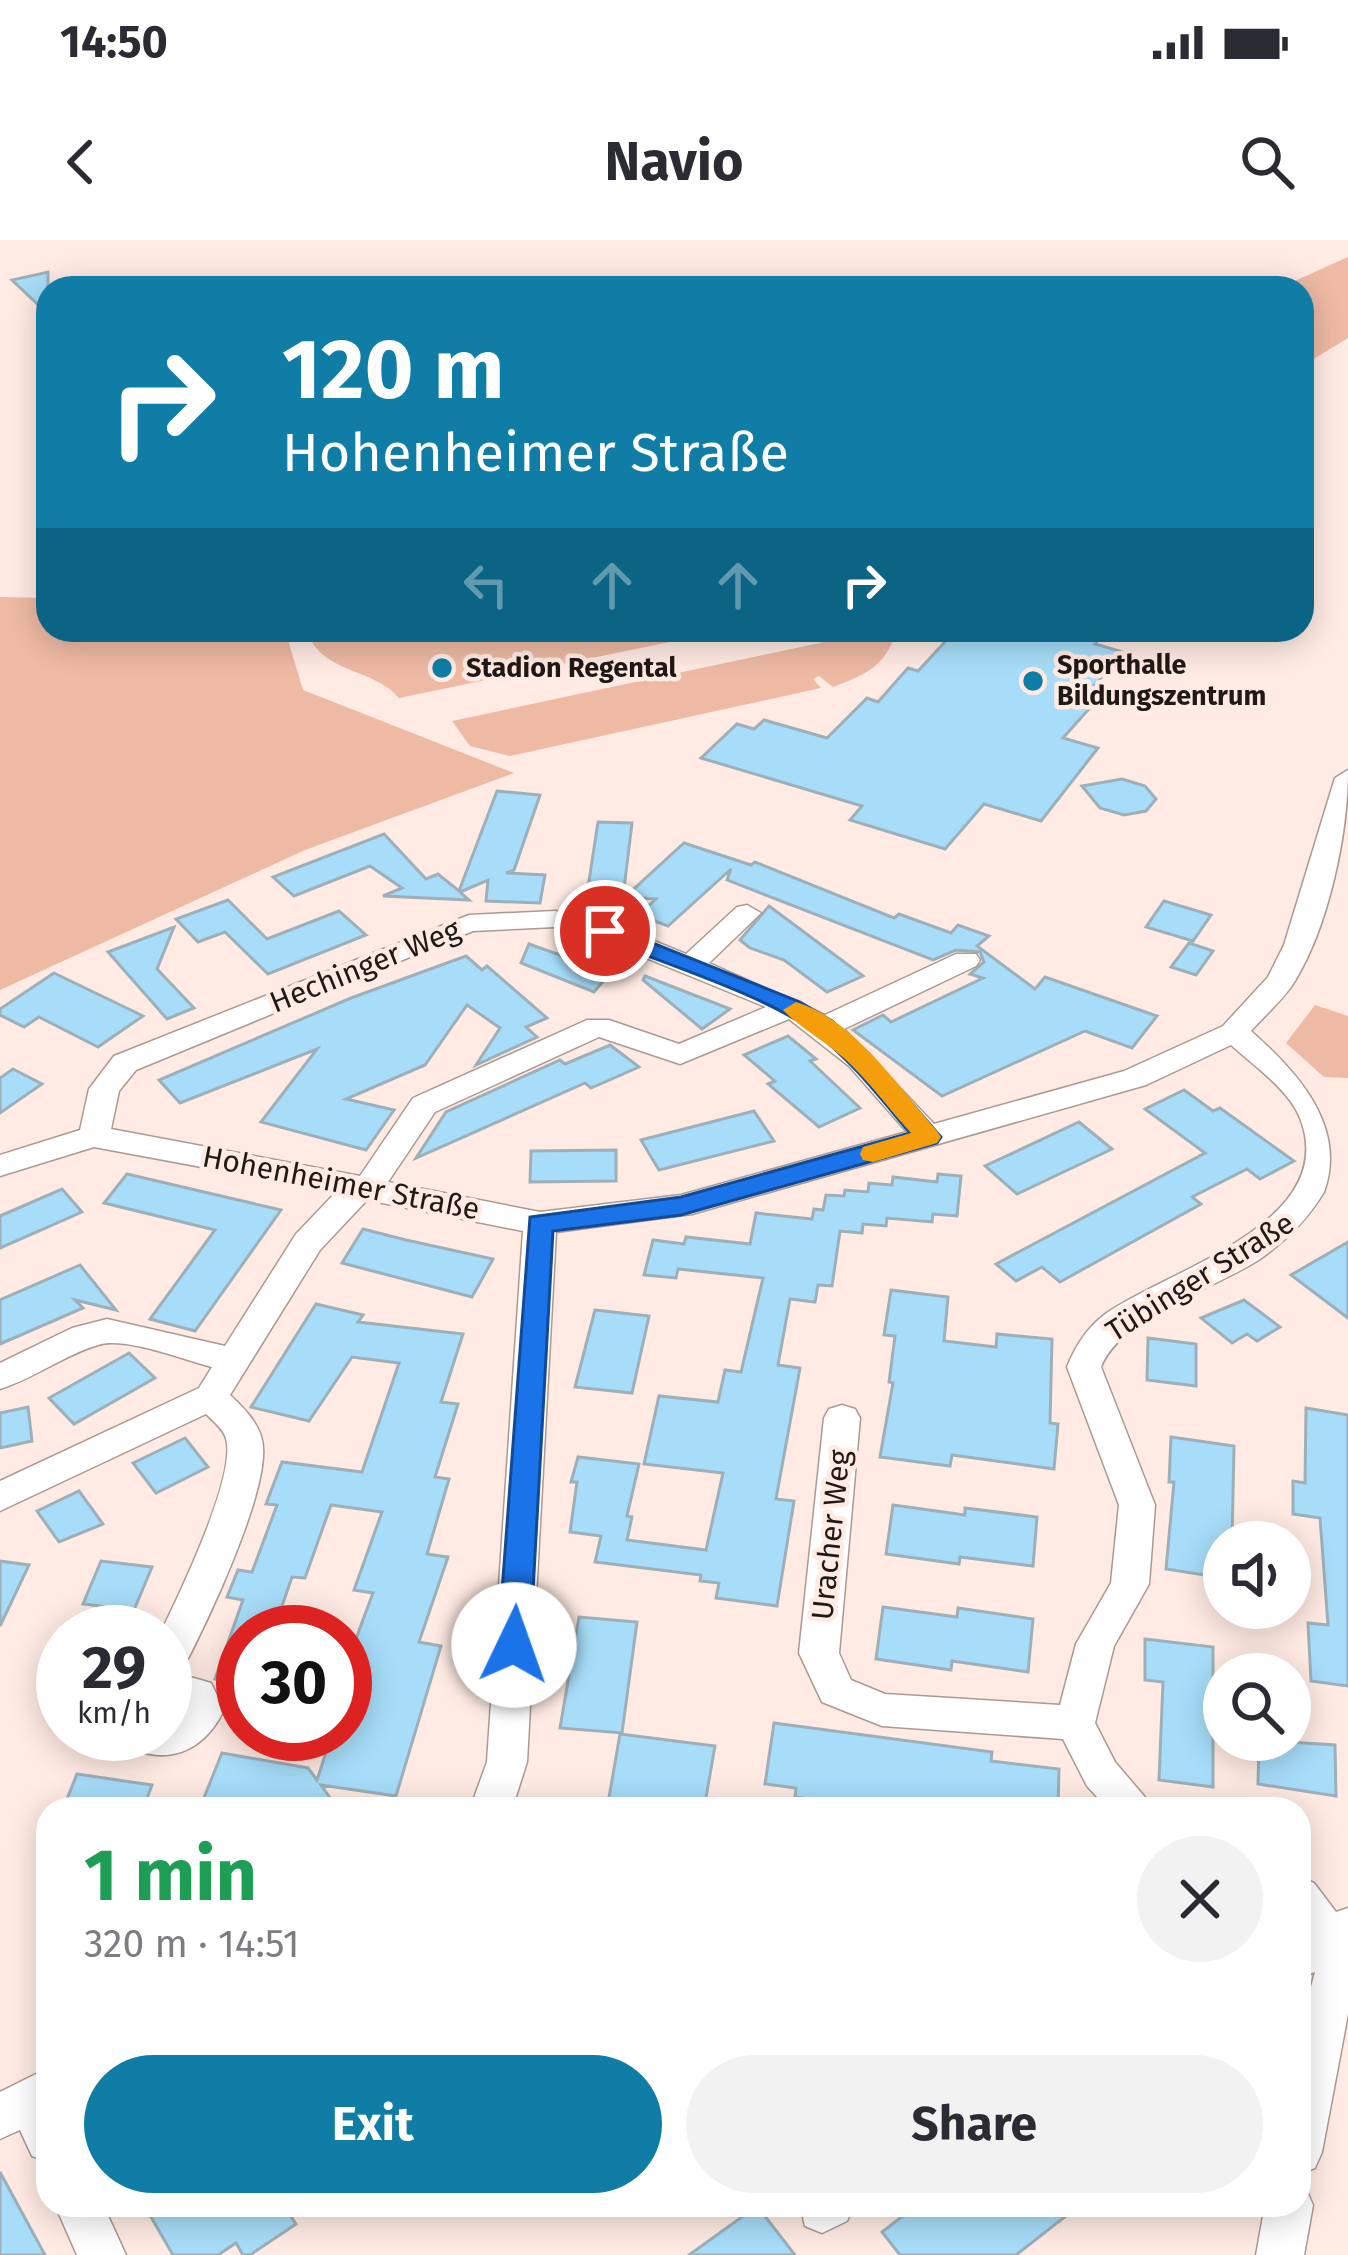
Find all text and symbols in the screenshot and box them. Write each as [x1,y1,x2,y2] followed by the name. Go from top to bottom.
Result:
[60,15,168,69] text: 14:50
[48,129,114,195] icon: back
[1234,129,1300,195] icon: search
[604,130,744,194] text: Navio
[282,319,504,420] text: 120 m
[84,324,240,480] icon: right
[282,421,789,485] text: Hohenheimer Straße
[453,552,519,618] icon: left
[579,552,645,618] icon: ahead
[705,552,771,618] icon: ahead
[831,552,897,618] icon: right
[1057,649,1266,712] place label: Sporthalle Bildungszentrum
[466,652,677,684] place label: Stadion Regental
[429,655,455,681] marker: Stadion Regental
[1020,668,1046,694] marker: Sporthalle Bildungszentrum
[554,880,656,982] pin
[572,898,638,964] icon: arrive
[265,911,466,1021] street label: Hechinger Weg
[199,1138,483,1228] street label: Hohenheimer Straße
[1099,1205,1301,1349] street label: Tübinger Straße
[804,1448,858,1622] street label: Uracher Weg
[1203,1521,1311,1761] map controls
[1203,1521,1311,1629] button: sound
[451,1582,577,1708] position arrow
[216,1605,372,1761] speed limit sign: 30
[82,1632,146,1704] text: 29
[1203,1653,1311,1761] button: search
[77,1695,151,1731] text: km/h
[84,1833,257,1919] text: 1 min
[1137,1836,1263,1962] button: close
[84,1921,300,1967] text: 320 m · 14:51
[84,2055,662,2193] button: Exit
[686,2055,1263,2193] button: Share

